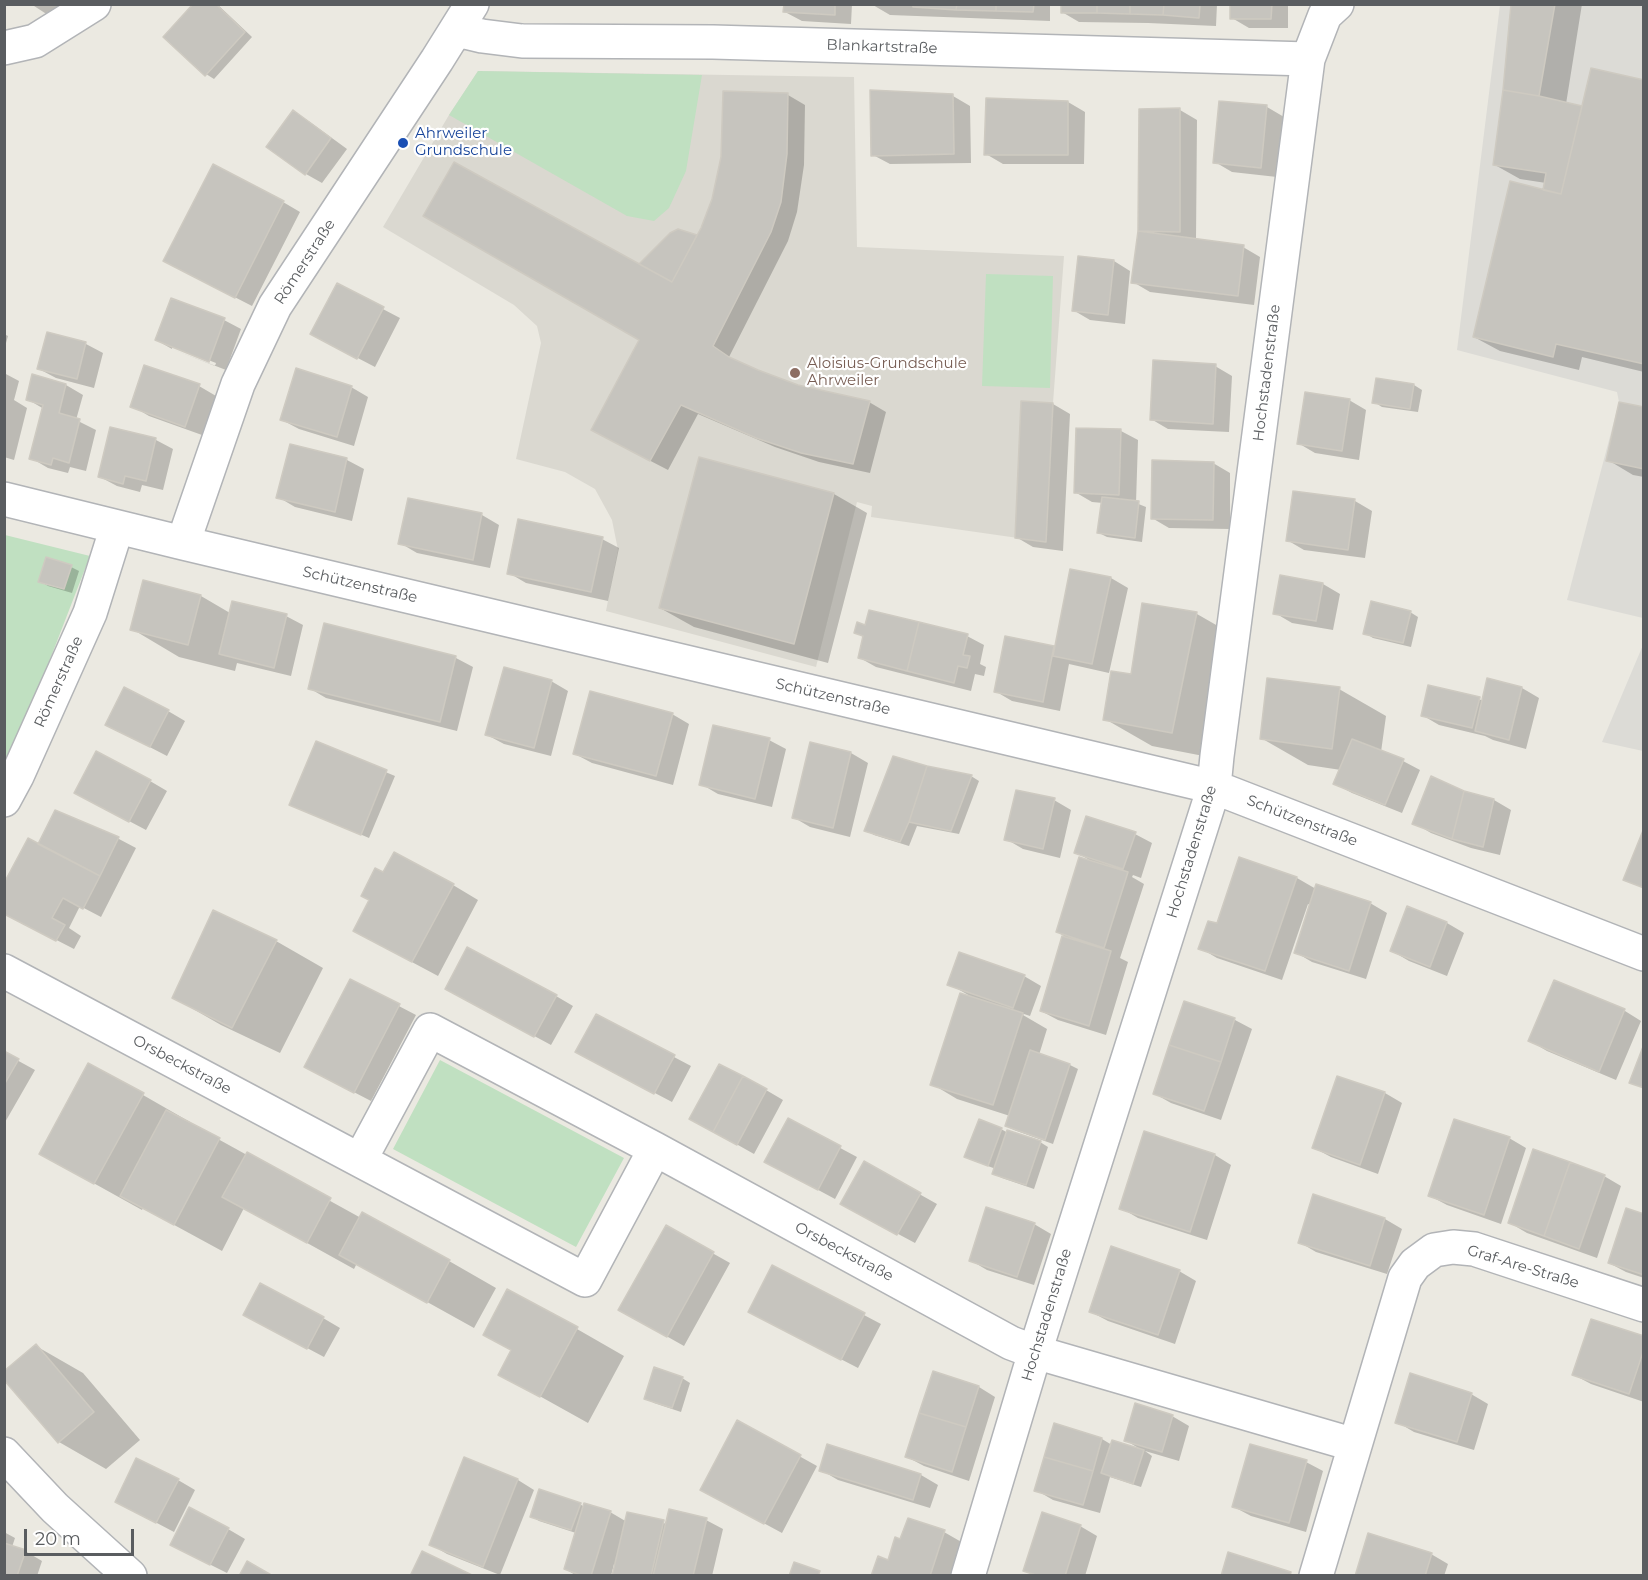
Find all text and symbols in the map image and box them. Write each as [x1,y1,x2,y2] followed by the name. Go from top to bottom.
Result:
[826,36,938,58] street label: Blankartstraße
[415,125,512,160] place label: Ahrweiler Grundschule
[396,136,410,150] marker: Ahrweiler Grundschule
[271,216,339,308] street label: Römerstraße
[1250,303,1284,443] street label: Hochstadenstraße
[807,355,967,390] place label: Aloisius-Grundschule Ahrweiler
[788,366,802,380] marker: Aloisius-Grundschule Ahrweiler
[301,563,419,607] street label: Schützenstraße
[31,634,87,730] street label: Römerstraße
[774,675,892,719] street label: Schützenstraße
[1163,783,1221,921] street label: Hochstadenstraße
[1244,792,1360,850] street label: Schützenstraße
[130,1031,234,1099] street label: Orsbeckstraße
[792,1218,896,1286] street label: Orsbeckstraße
[1465,1241,1581,1293] street label: Graf-Are-Straße
[1018,1246,1076,1384] street label: Hochstadenstraße
[27,1517,136,1555] scale bar
[35,1528,81,1550] text: 20 m

